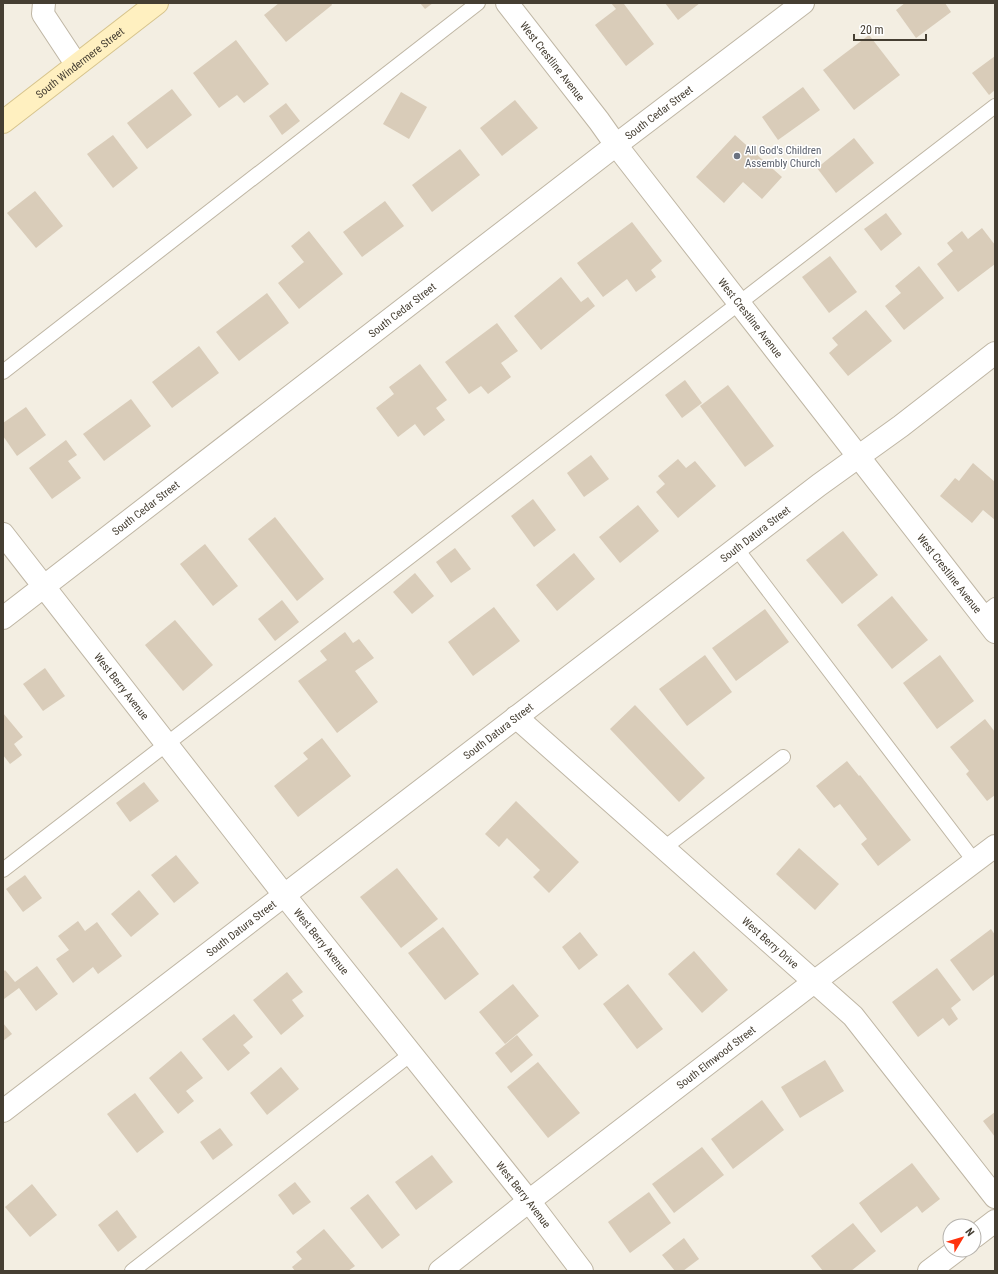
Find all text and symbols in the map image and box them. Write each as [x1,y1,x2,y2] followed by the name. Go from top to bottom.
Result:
[854,16,926,42] scale bar
[517,19,587,104] street label: West Crestline Avenue
[860,23,884,37] text: 20 m
[33,25,127,101] street label: South Windermere Street
[623,83,695,143] street label: South Cedar Street
[745,144,821,170] place label: All God's Children Assembly Church
[732,151,742,161] marker: All God's Children Assembly Church
[715,276,785,360] street label: West Crestline Avenue
[366,280,439,341] street label: South Cedar Street
[110,478,182,538] street label: South Cedar Street
[718,503,793,565] street label: South Datura Street
[914,532,984,616] street label: West Crestline Avenue
[91,651,151,723] street label: West Berry Avenue
[461,701,536,762] street label: South Datura Street
[204,898,279,960] street label: South Datura Street
[291,906,351,977] street label: West Berry Avenue
[739,915,801,972] street label: West Berry Drive
[674,1023,758,1092] street label: South Elmwood Street
[493,1159,553,1231] street label: West Berry Avenue
[942,1218,982,1258] north arrow
[962,1225,977,1239] text: N

